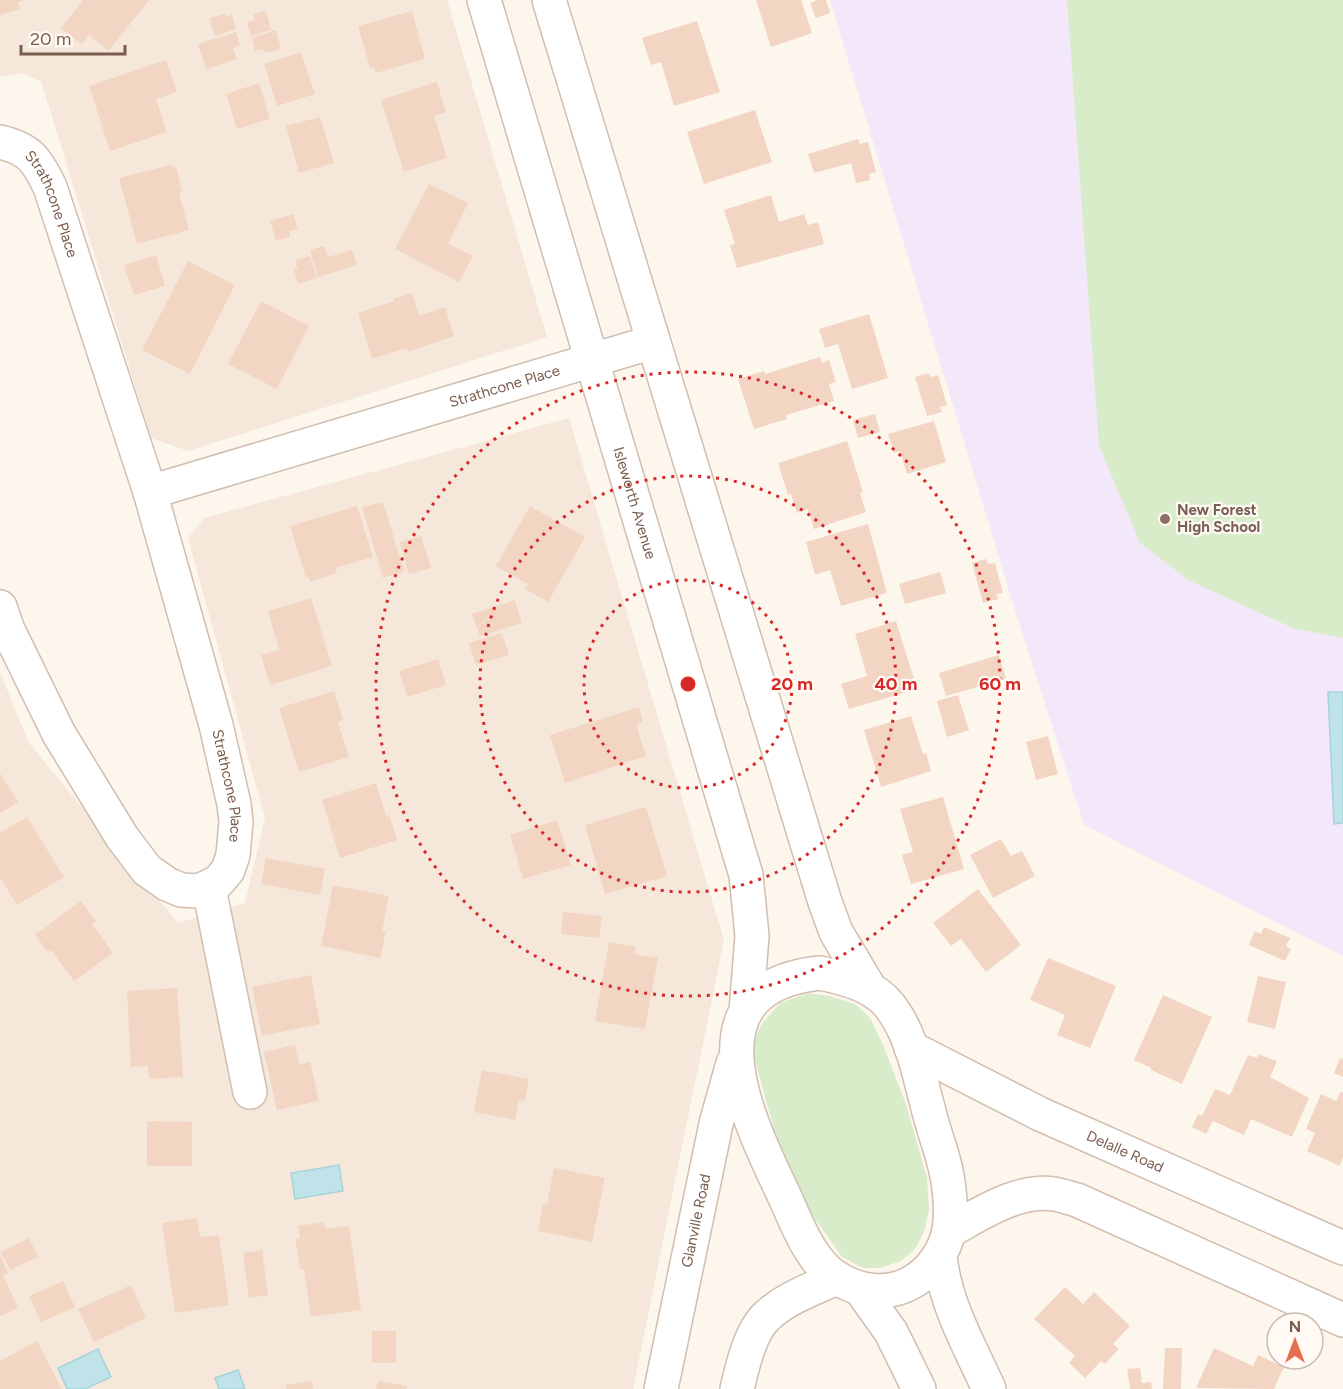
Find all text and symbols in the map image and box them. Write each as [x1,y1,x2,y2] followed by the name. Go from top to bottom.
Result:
[21,18,124,56] scale bar
[30,28,71,50] text: 20 m
[21,147,82,260] street label: Strathcone Place
[447,361,562,411] street label: Strathcone Place
[609,445,660,561] street label: Isleworth Avenue
[1177,501,1260,536] place label: New Forest High School
[1158,512,1172,526] marker: New Forest High School
[771,673,813,695] text: 20 m
[874,673,918,695] text: 40 m
[979,673,1021,695] text: 60 m
[678,674,698,694] centre of rings
[208,728,245,843] street label: Strathcone Place
[1084,1127,1167,1177] street label: Delalle Road
[677,1172,714,1269] street label: Glanville Road
[1265,1311,1325,1371] north arrow
[1289,1317,1301,1336] text: N

